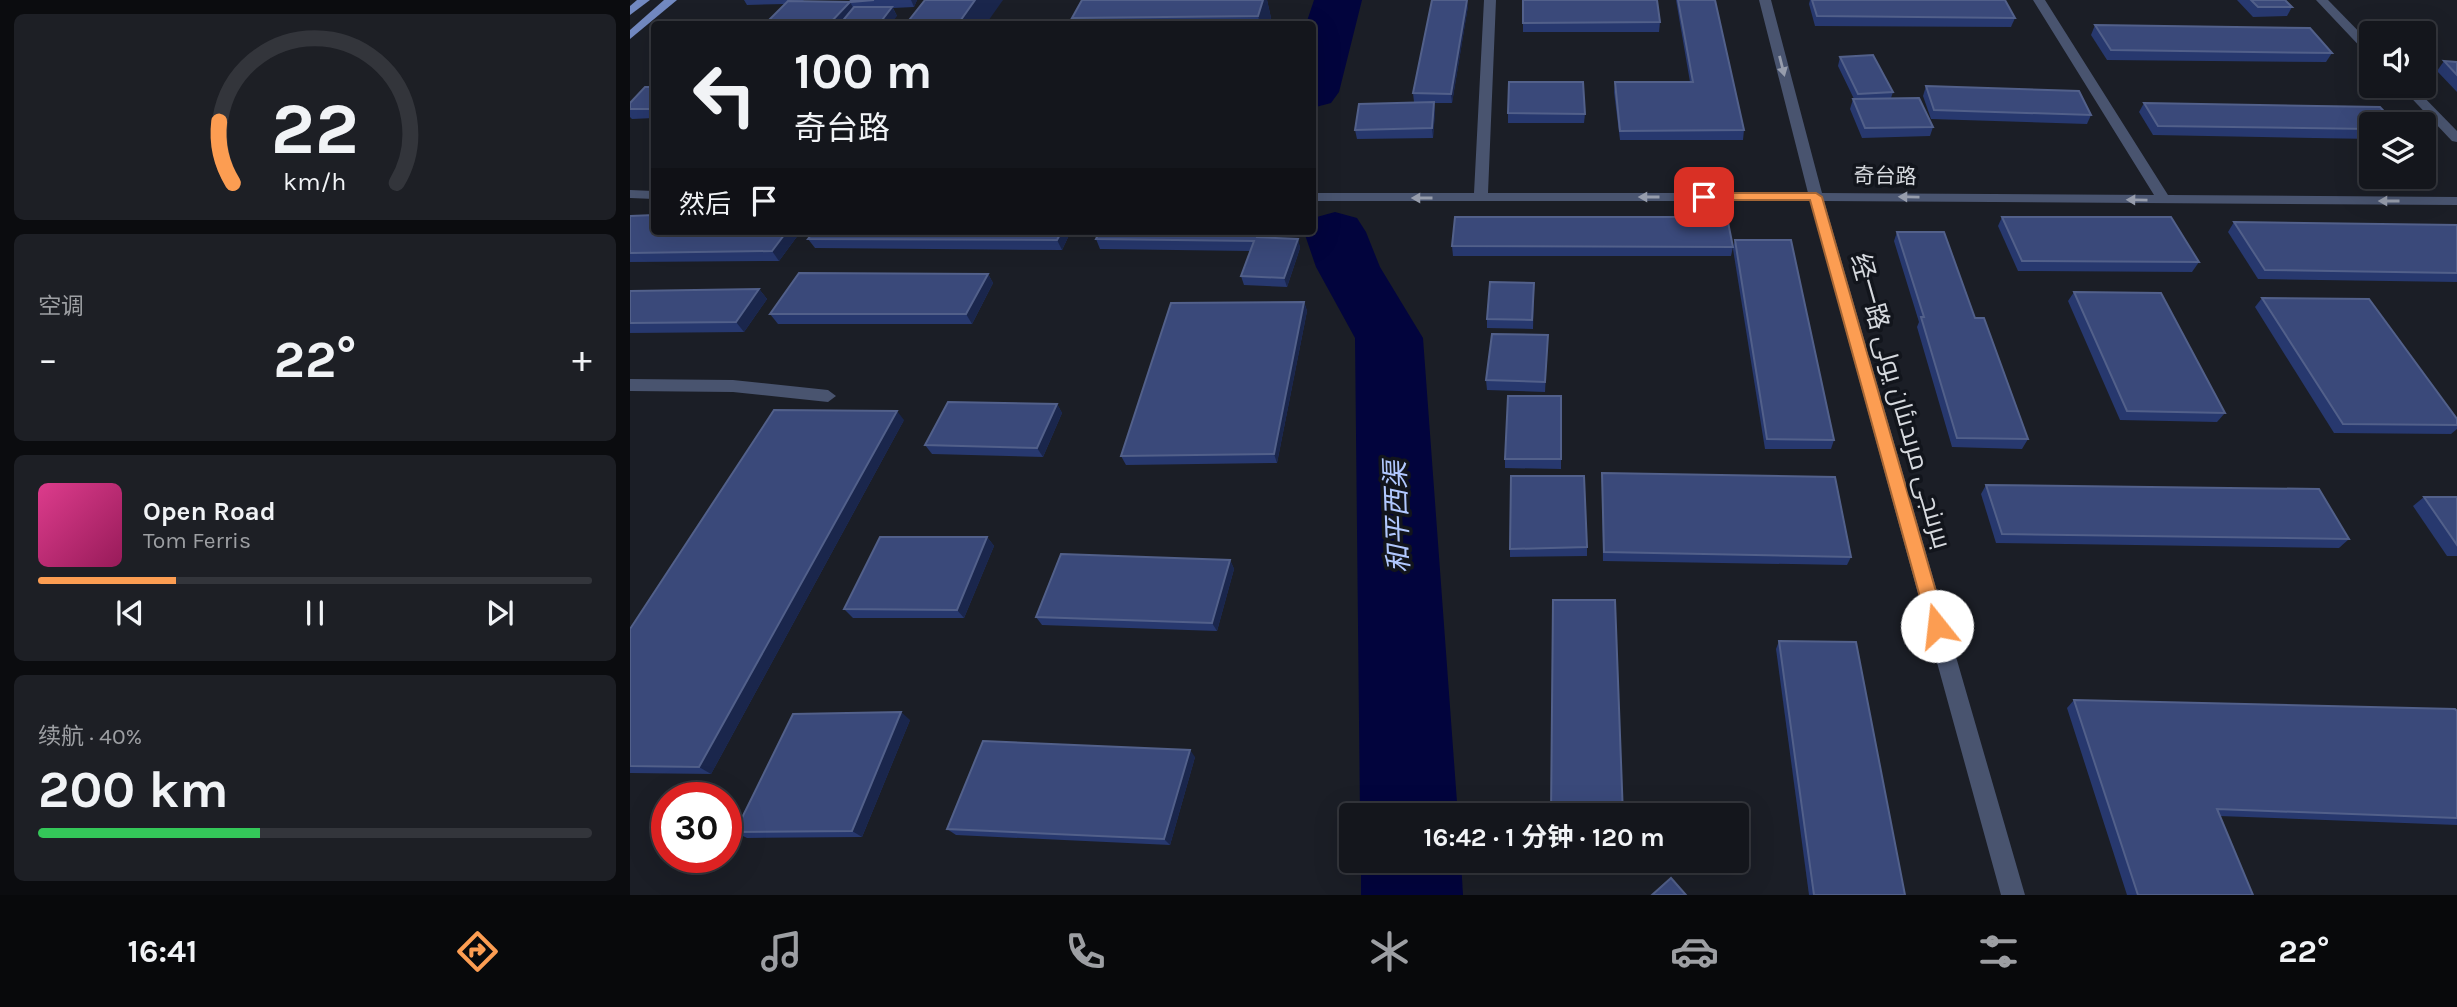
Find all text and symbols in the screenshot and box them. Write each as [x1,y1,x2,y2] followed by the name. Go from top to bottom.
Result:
[2359,21,2436,189] map controls
[2359,21,2436,98] button: sound
[794,43,932,100] text: 100 m
[679,49,770,140] icon: left
[1777,55,1788,77] one-way arrow
[271,87,359,172] text: 22
[794,110,890,147] text: 奇台路
[2359,112,2436,189] button: layers
[1853,163,1917,189] street label: 奇台路
[283,167,347,196] text: km/h
[1674,167,1734,227] pin
[1685,178,1723,216] icon: arrive
[745,182,783,220] icon: arrive
[679,189,731,220] text: 然后
[1638,191,1660,203] one-way arrow
[1411,192,1433,204] one-way arrow
[1898,192,1920,203] one-way arrow
[2126,194,2148,205] one-way arrow
[2378,195,2400,207] one-way arrow
[1844,250,1958,552] street label: 经一路 بىرىنجى مرىدىئان يولى
[38,293,84,320] text: 空调
[273,329,357,390] text: 22°
[38,337,58,382] text: −
[572,337,592,382] text: +
[1378,456,1415,574] water label: 和平西渠
[143,496,276,527] text: Open Road
[143,527,251,554] text: Tom Ferris
[1900,589,1974,663] position arrow
[111,594,149,632] icon: previous
[296,594,334,632] icon: pause
[481,594,519,632] icon: next
[38,723,142,750] text: 续航 · 40%
[38,759,229,820] text: 200 km
[651,782,742,873] speed limit sign: 30
[1423,822,1665,853] text: 16:42 · 1 分钟 · 120 m
[453,927,502,976] icon: directions
[757,927,806,976] icon: music
[1061,927,1110,976] icon: phone
[1365,927,1414,976] icon: climate
[1670,927,1719,976] icon: car
[1974,927,2023,976] icon: filters
[128,933,198,970] text: 16:41
[2278,933,2329,970] text: 22°

